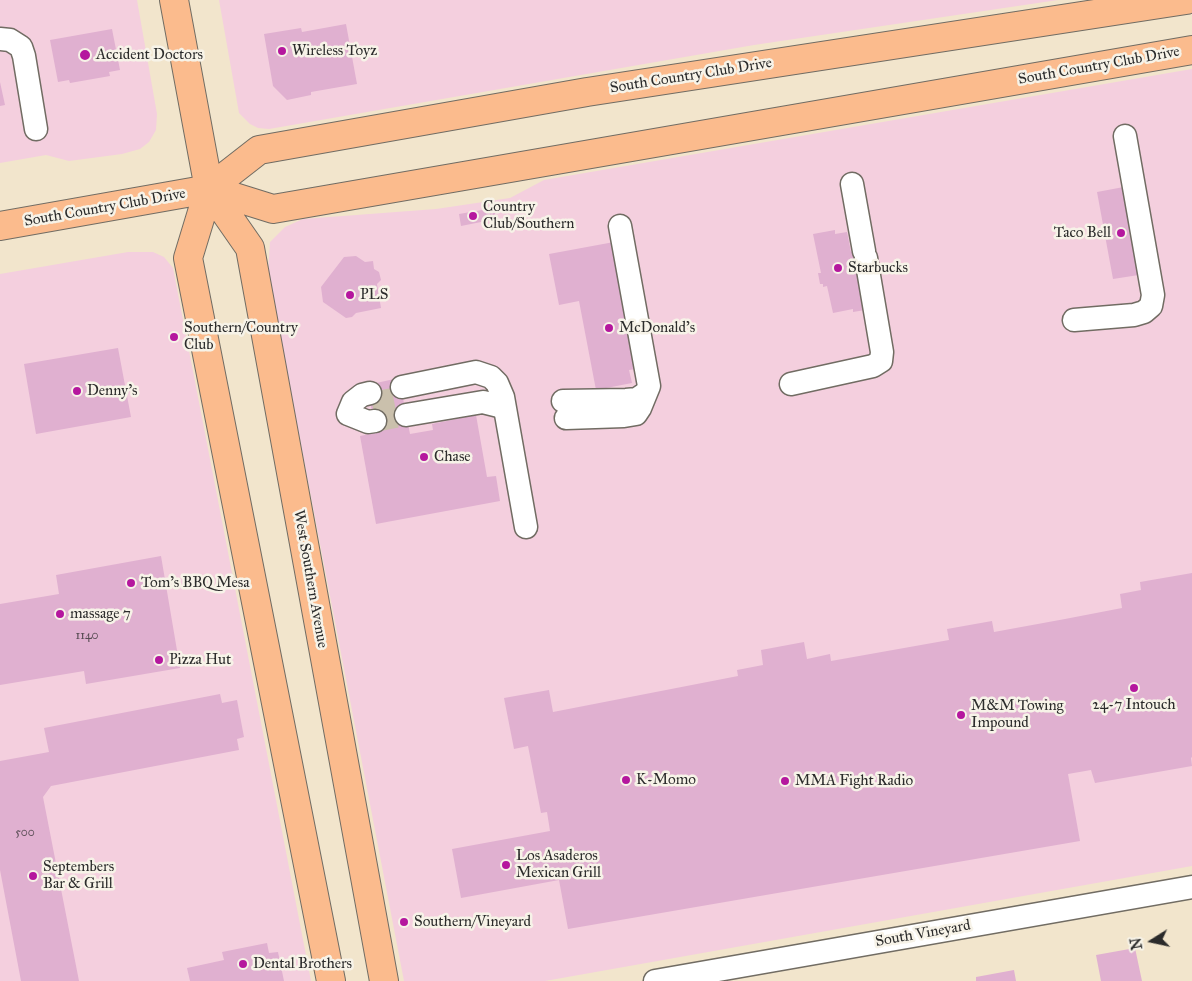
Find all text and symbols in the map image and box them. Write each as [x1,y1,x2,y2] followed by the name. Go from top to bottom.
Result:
[292,42,377,60] place label: Wireless Toyz
[1017,43,1181,89] street label: South Country Club Drive
[276,45,288,57] marker: Wireless Toyz
[96,46,203,64] place label: Accident Doctors
[78,48,92,62] marker: Accident Doctors
[609,54,773,98] street label: South Country Club Drive
[23,185,187,231] street label: South Country Club Drive
[483,198,574,233] place label: Country Club/Southern
[467,210,479,222] marker: Country Club/Southern
[1054,224,1111,242] place label: Taco Bell
[1115,227,1127,239] marker: Taco Bell
[848,259,908,277] place label: Starbucks
[832,262,844,274] marker: Starbucks
[360,286,388,304] place label: PLS
[344,289,356,301] marker: PLS
[184,319,298,354] place label: Southern/Country Club
[619,319,695,337] place label: McDonald's
[603,322,615,334] marker: McDonald's
[168,331,180,343] marker: Southern/Country Club
[87,382,137,400] place label: Denny's
[71,385,83,397] marker: Denny's
[434,448,471,466] place label: Chase
[418,451,430,463] marker: Chase
[289,508,331,650] street label: West Southern Avenue
[141,574,250,592] place label: Tom's BBQ Mesa
[125,577,137,589] marker: Tom's BBQ Mesa
[70,605,131,623] place label: massage 7
[54,608,66,620] marker: massage 7
[75,629,99,643] house number: 1140
[169,651,231,669] place label: Pizza Hut
[153,654,165,666] marker: Pizza Hut
[1128,682,1140,694] marker: 24-7 Intouch
[1092,696,1176,714] place label: 24-7 Intouch
[971,697,1064,732] place label: M&M Towing Impound
[955,709,967,721] marker: M&M Towing Impound
[636,771,696,789] place label: K-Momo
[795,772,913,790] place label: MMA Fight Radio
[620,774,632,786] marker: K-Momo
[779,775,791,787] marker: MMA Fight Radio
[15,826,35,840] house number: 500
[516,847,601,882] place label: Los Asaderos Mexican Grill
[43,858,114,893] place label: Septembers Bar & Grill
[500,859,512,871] marker: Los Asaderos Mexican Grill
[27,870,39,882] marker: Septembers Bar & Grill
[414,913,531,931] place label: Southern/Vineyard
[398,916,410,928] marker: Southern/Vineyard
[1127,916,1177,966] north arrow
[874,917,972,951] street label: South Vineyard
[1127,936,1146,951] text: N
[253,955,352,973] place label: Dental Brothers
[237,958,249,970] marker: Dental Brothers

